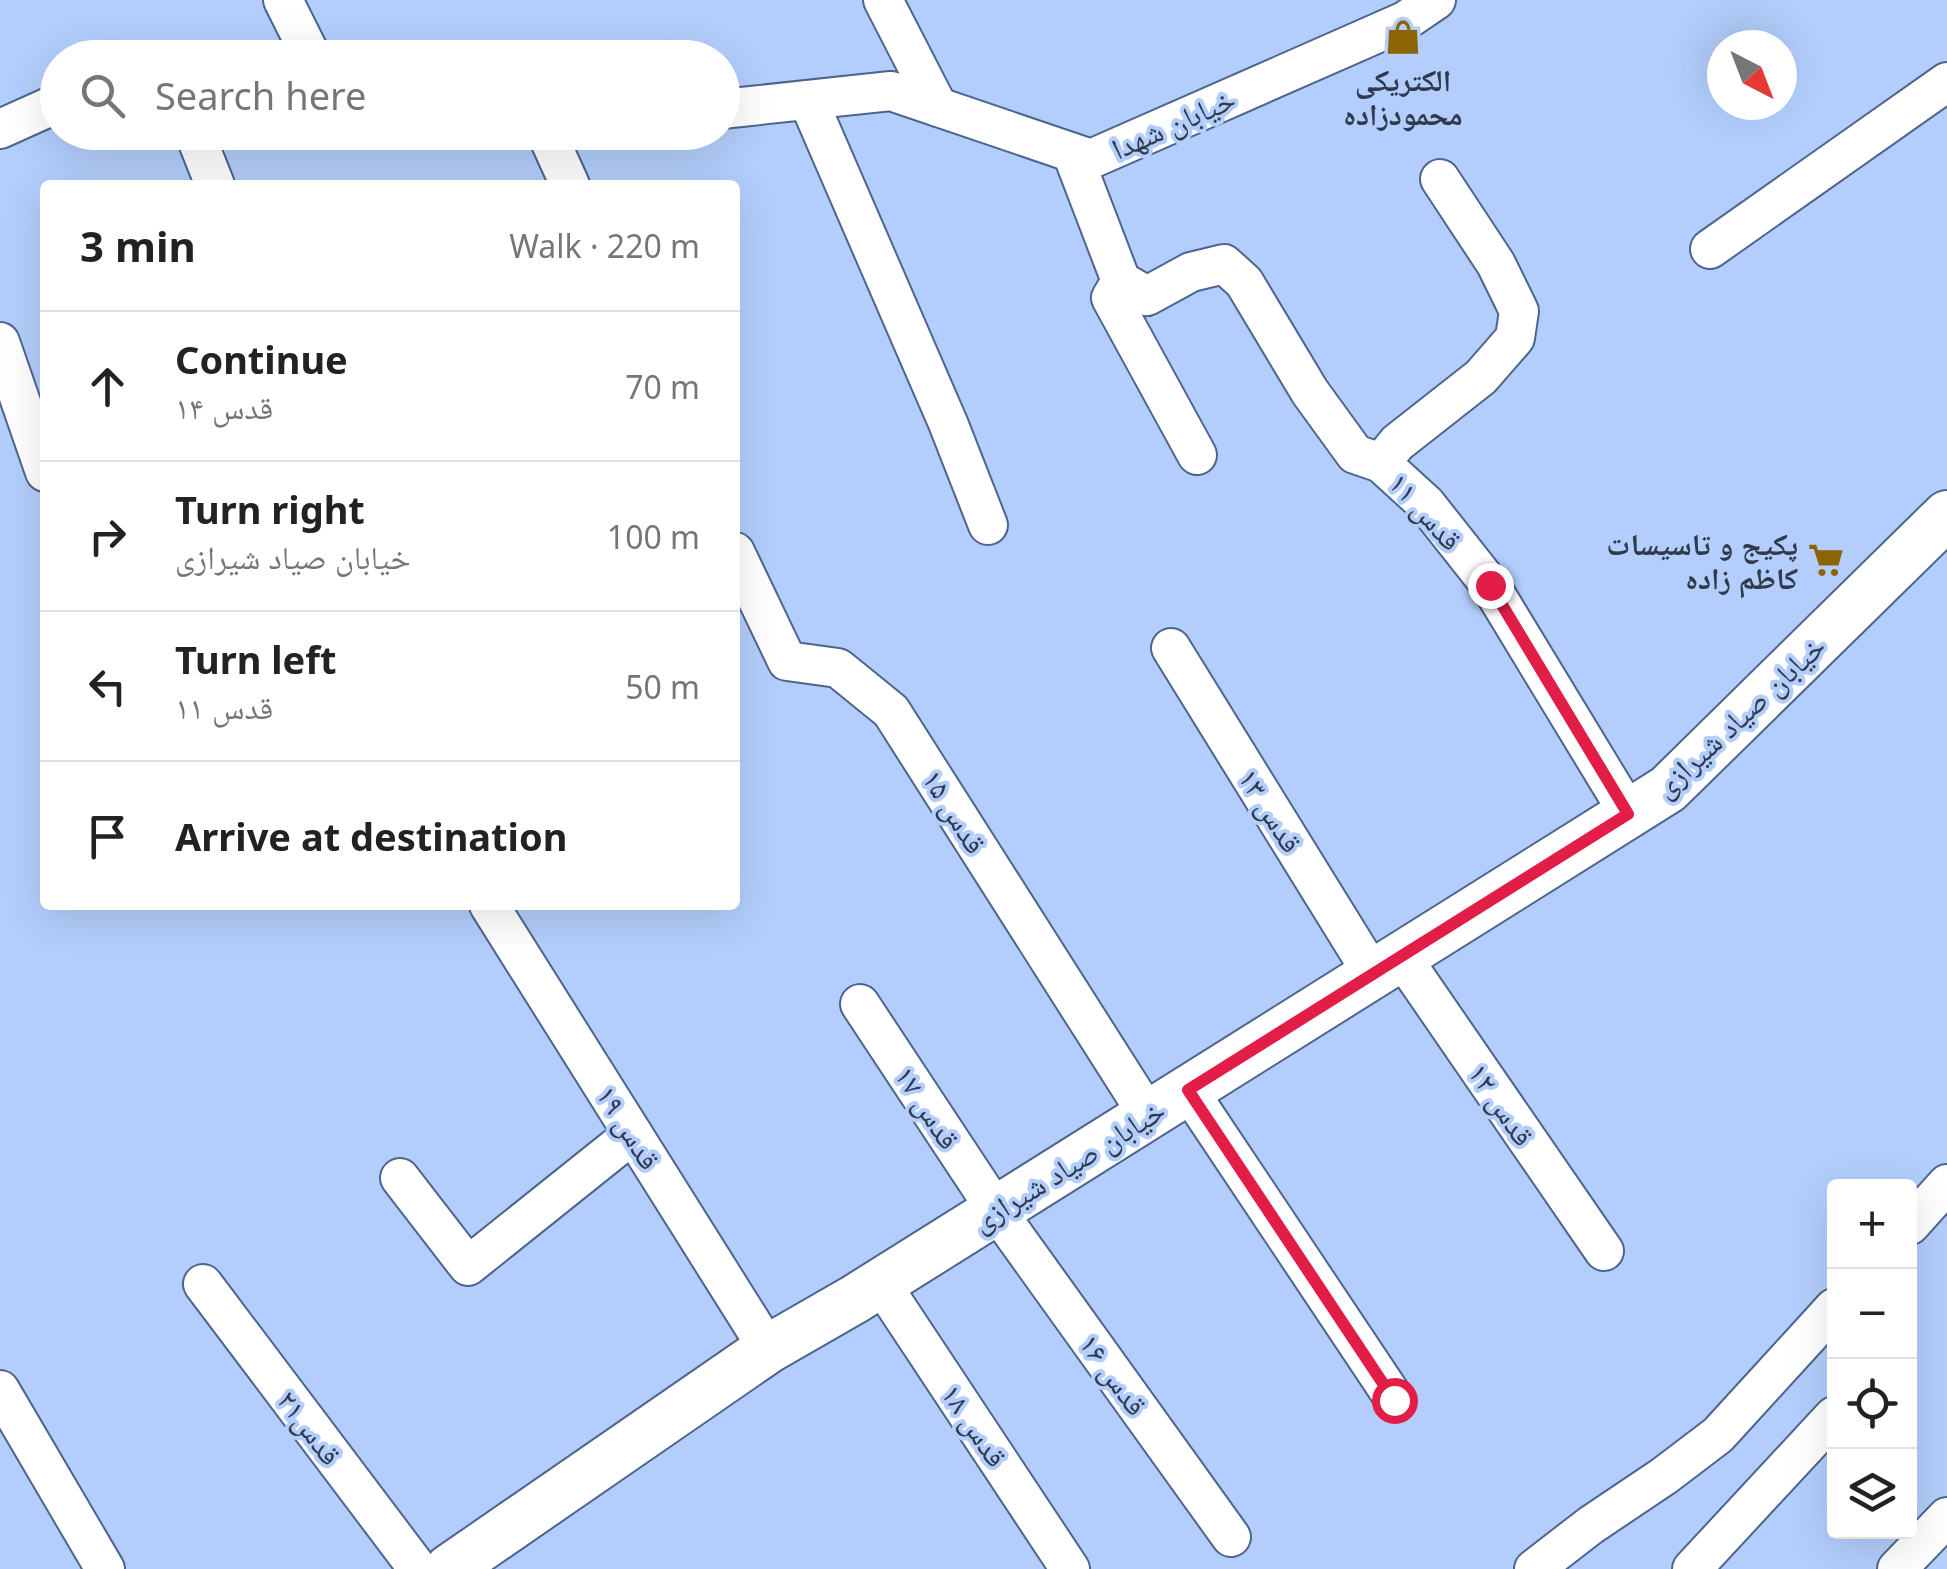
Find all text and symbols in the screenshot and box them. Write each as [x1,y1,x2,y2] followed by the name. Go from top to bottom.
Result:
[1384,18,1422,56] shop icon: الکتریکی محمودزاده
[1707,30,1797,120] north arrow
[40,40,740,150] search box
[1343,59,1463,134] place label: الکتریکی محمودزاده
[75,68,130,123] icon: search
[155,69,366,121] text: Search here
[1105,78,1241,168] street label: خیابان شهدا
[80,217,196,274] text: 3 min
[509,224,700,267] text: Walk · 220 m
[175,333,348,385] text: Continue
[80,359,135,414] icon: ahead
[625,365,700,408] text: 70 m
[175,385,273,428] text: قدس ۱۴
[1380,463,1472,559] street label: قدس ۱۱
[175,483,365,535] text: Turn right
[80,509,135,564] icon: right
[607,515,700,558] text: 100 m
[1606,523,1798,599] place label: پکیج و تاسیسات کاظم زاده
[175,535,411,578] text: خیابان صیاد شیرازی
[1807,541,1845,579] supermarket icon: پکیج و تاسیسات کاظم زاده
[1468,563,1514,609] route end
[1644,626,1834,806] street label: خیابان صیاد شیرازی
[175,633,337,685] text: Turn left
[80,659,135,714] icon: left
[625,665,700,708] text: 50 m
[175,685,273,728] text: قدس ۱۱
[1229,760,1313,860] street label: قدس ۱۳
[913,761,997,861] street label: قدس ۱۵
[80,809,135,864] icon: arrive
[175,810,567,862] text: Arrive at destination
[1459,1054,1545,1154] street label: قدس ۱۲
[886,1057,970,1157] street label: قدس ۱۷
[587,1077,671,1177] street label: قدس ۱۹
[964,1089,1172,1241] street label: خیابان صیاد شیرازی
[1827,1179,1917,1539] map controls
[1827,1179,1917,1269] button: +
[1827,1269,1917,1359] button: −
[1070,1325,1158,1423] street label: قدس ۱۶
[1827,1359,1917,1449] button: locate
[932,1375,1018,1475] street label: قدس ۱۸
[1372,1378,1418,1424] route start
[268,1381,352,1473] street label: قدس۲۱
[1827,1449,1917,1539] button: layers

